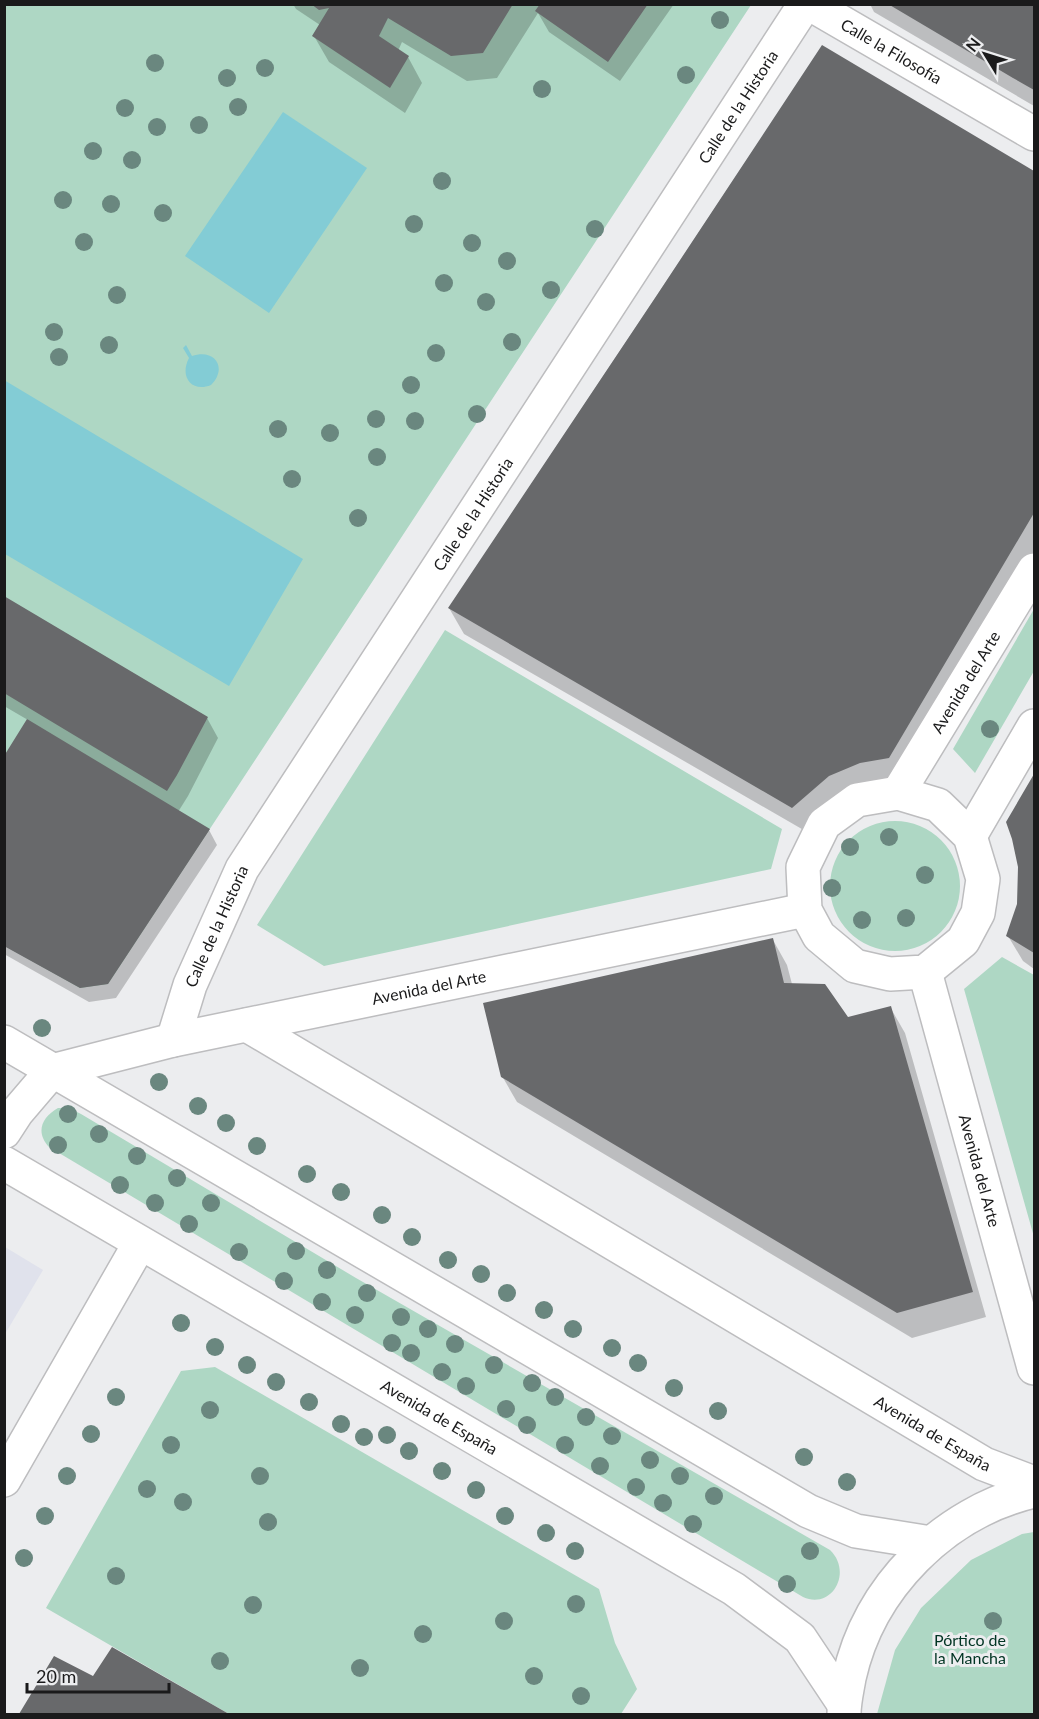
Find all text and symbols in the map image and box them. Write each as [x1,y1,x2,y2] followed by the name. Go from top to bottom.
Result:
[838,14,945,87] street label: Calle la Filosofía
[955,24,1015,84] north arrow
[962,34,984,55] text: N
[694,46,781,167] street label: Calle de la Historia
[429,454,516,574] street label: Calle de la Historia
[927,627,1004,736] street label: Avenida del Arte
[180,862,251,990] street label: Calle de la Historia
[370,966,488,1008] street label: Avenida del Arte
[956,1112,1005,1229] street label: Avenida del Arte
[378,1375,501,1458] street label: Avenida de España
[871,1391,993,1475] street label: Avenida de España
[934,1630,1006,1667] park label: Pórtico de la Mancha
[27,1656,170,1694] scale bar
[36,1665,76,1687] text: 20 m

